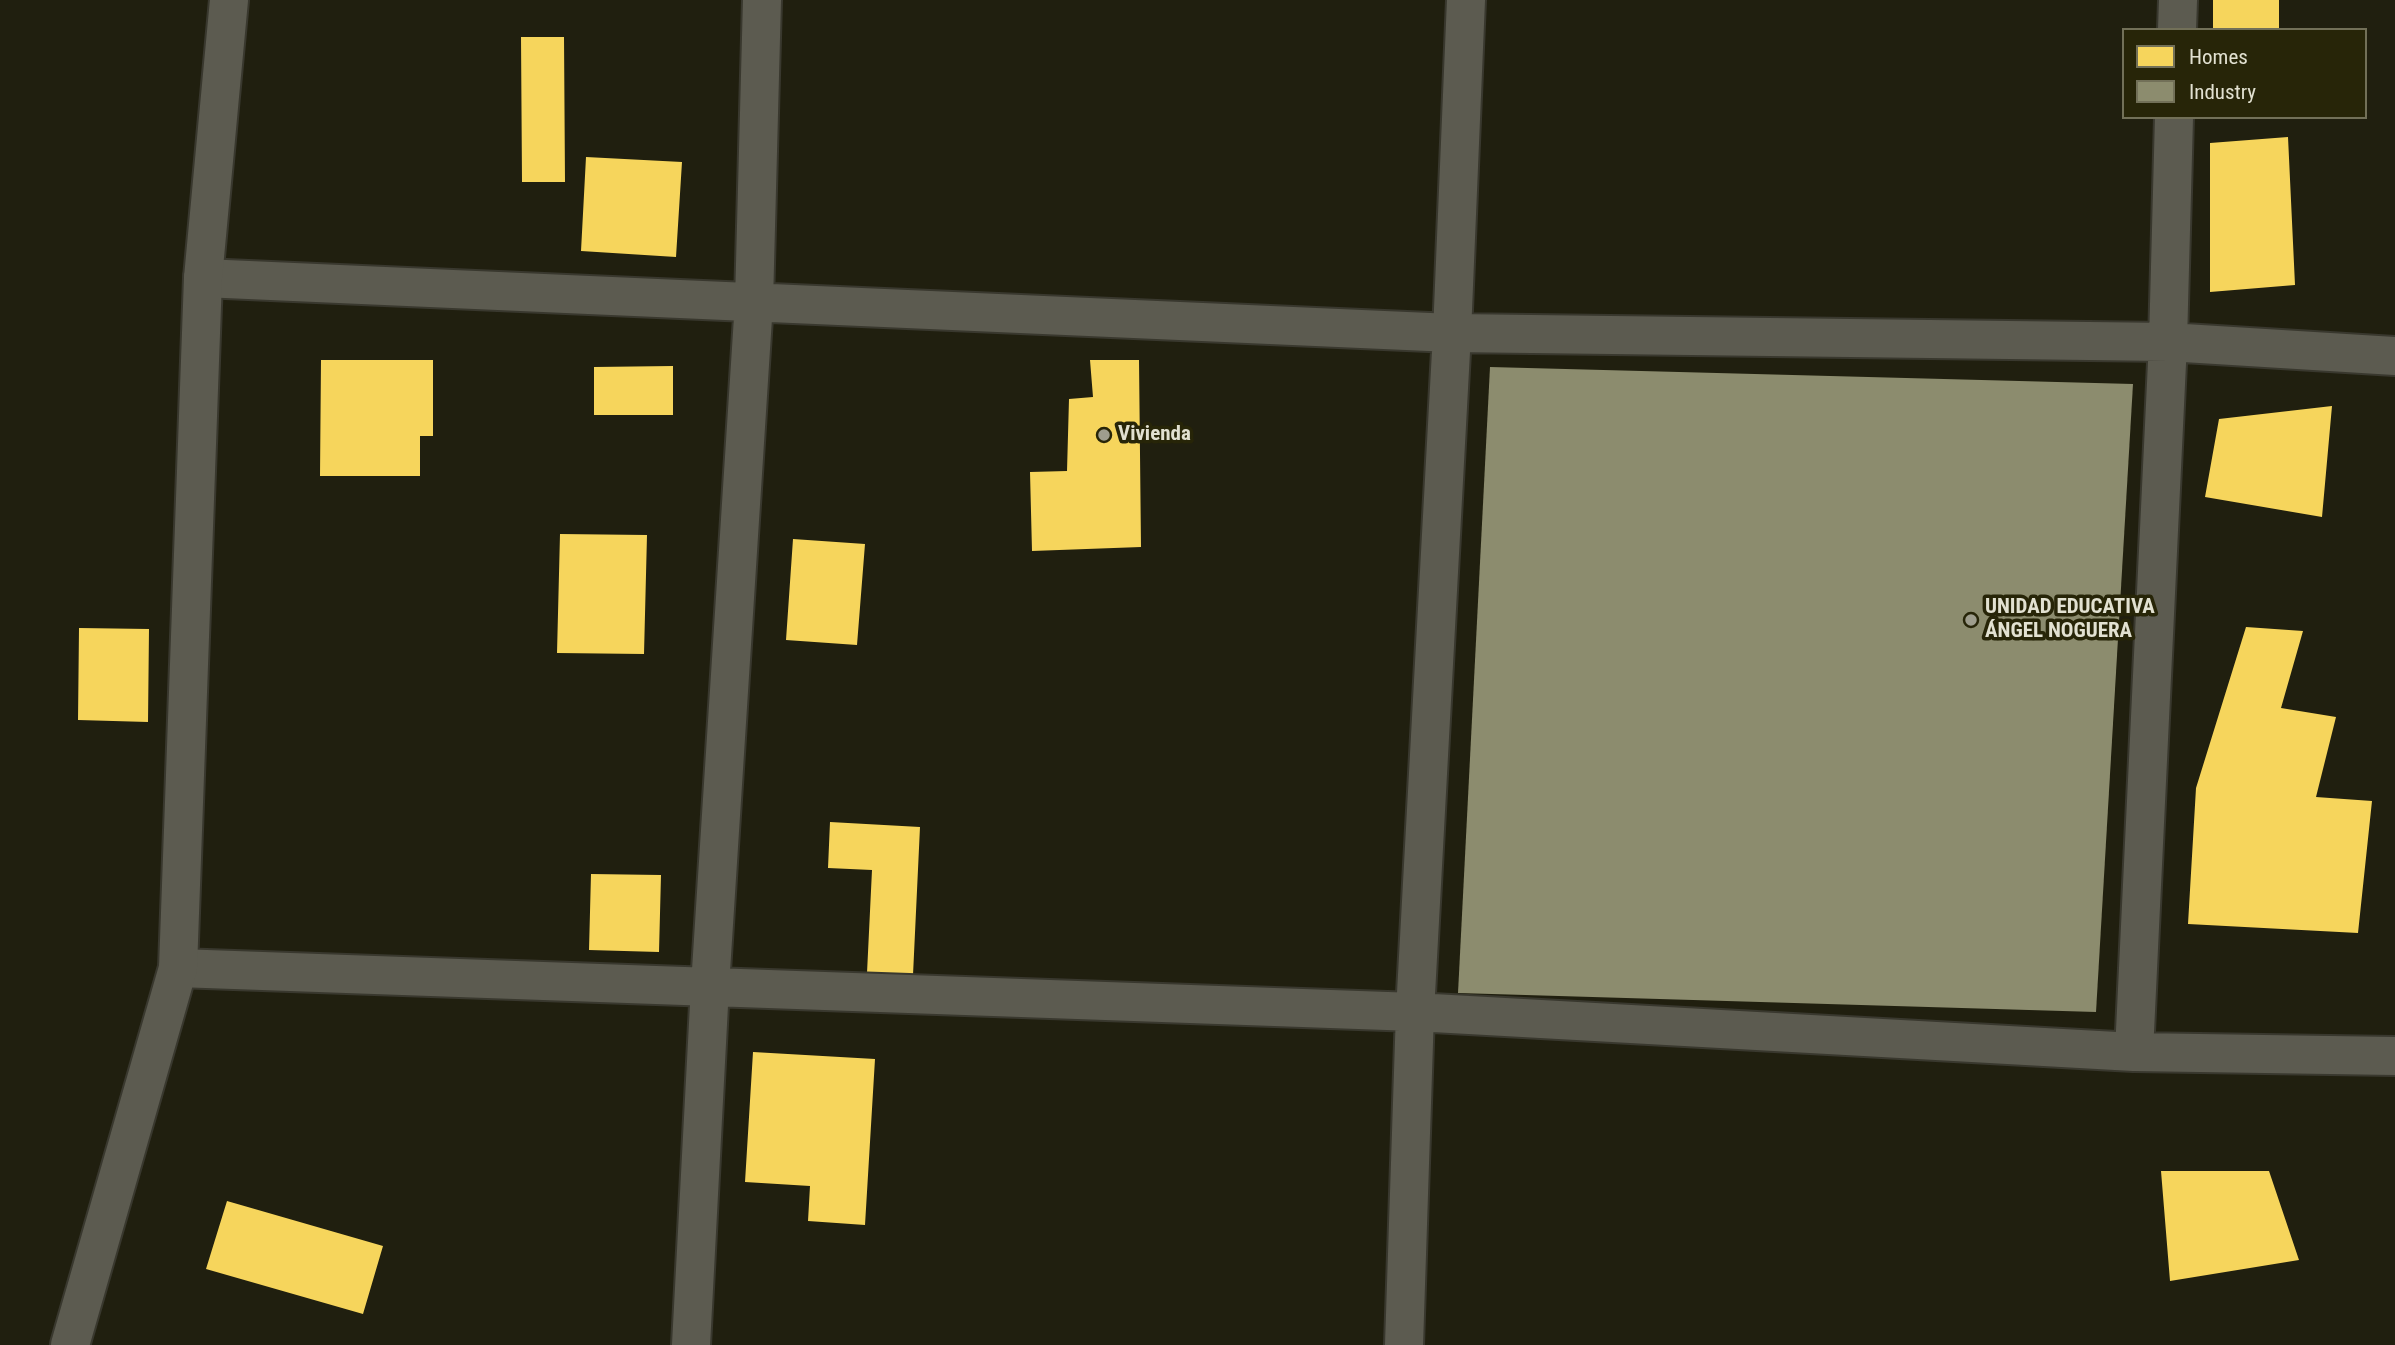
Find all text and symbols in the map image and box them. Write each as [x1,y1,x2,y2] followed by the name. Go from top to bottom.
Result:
[2122,28,2367,119] legend
[2189,45,2248,69] text: Homes
[2189,80,2256,104] text: Industry
[1118,422,1191,448] place label: Vivienda
[1096,427,1112,443] marker: Vivienda
[1985,595,2155,645] place label: UNIDAD EDUCATIVA ÁNGEL NOGUERA
[1963,612,1979,628] marker: UNIDAD EDUCATIVA ÁNGEL NOGUERA

